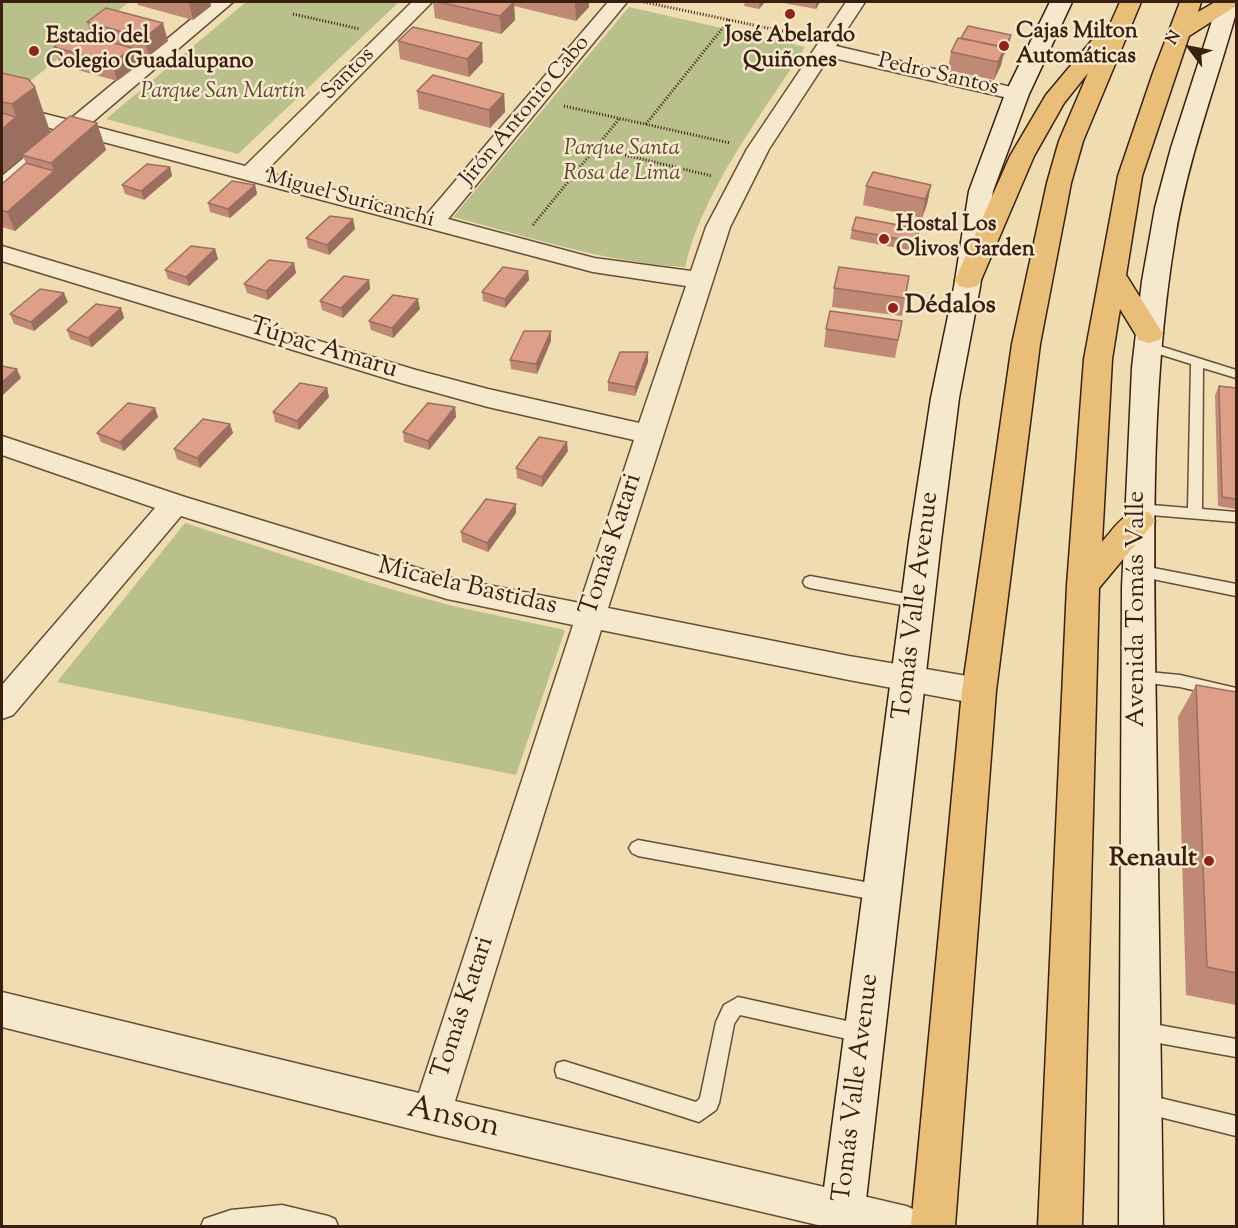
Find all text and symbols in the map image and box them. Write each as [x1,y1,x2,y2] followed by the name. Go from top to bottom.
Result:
[783,7,797,21] marker: José Abelardo Quiñones
[1160,18,1220,78] north arrow
[1016,20,1138,72] place label: Cajas Milton Automáticas
[725,24,855,76] place label: José Abelardo Quiñones
[46,25,254,76] place label: Estadio del Colegio Guadalupano
[1161,27,1187,50] text: N
[455,32,597,192] street label: Jirón Antonio Cabo
[997,39,1011,53] marker: Cajas Milton Automáticas
[317,43,381,107] street label: Santos
[27,44,41,58] marker: Estadio del Colegio Guadalupano
[875,49,1001,103] street label: Pedro Santos
[140,80,306,106] park label: Parque San Martín
[563,137,681,188] park label: Parque Santa Rosa de Lima
[263,165,437,235] street label: Miguel Suricanchi
[896,213,1035,264] place label: Hostal Los Olivos Garden
[877,232,891,246] marker: Hostal Los Olivos Garden
[905,292,996,324] place label: Dédalos
[886,301,900,315] marker: Dédalos
[245,313,401,387] street label: Túpac Amaru
[575,470,651,620] street label: Tomás Katari
[889,490,947,722] street label: Tomás Valle Avenue
[1123,491,1155,727] street label: Avenida Tomás Valle
[374,552,560,624] street label: Micaela Bastidas
[1109,845,1197,877] place label: Renault
[1202,854,1216,868] marker: Renault
[427,933,503,1083] street label: Tomás Katari
[829,972,887,1204] street label: Tomás Valle Avenue
[403,1091,503,1149] street label: Anson

